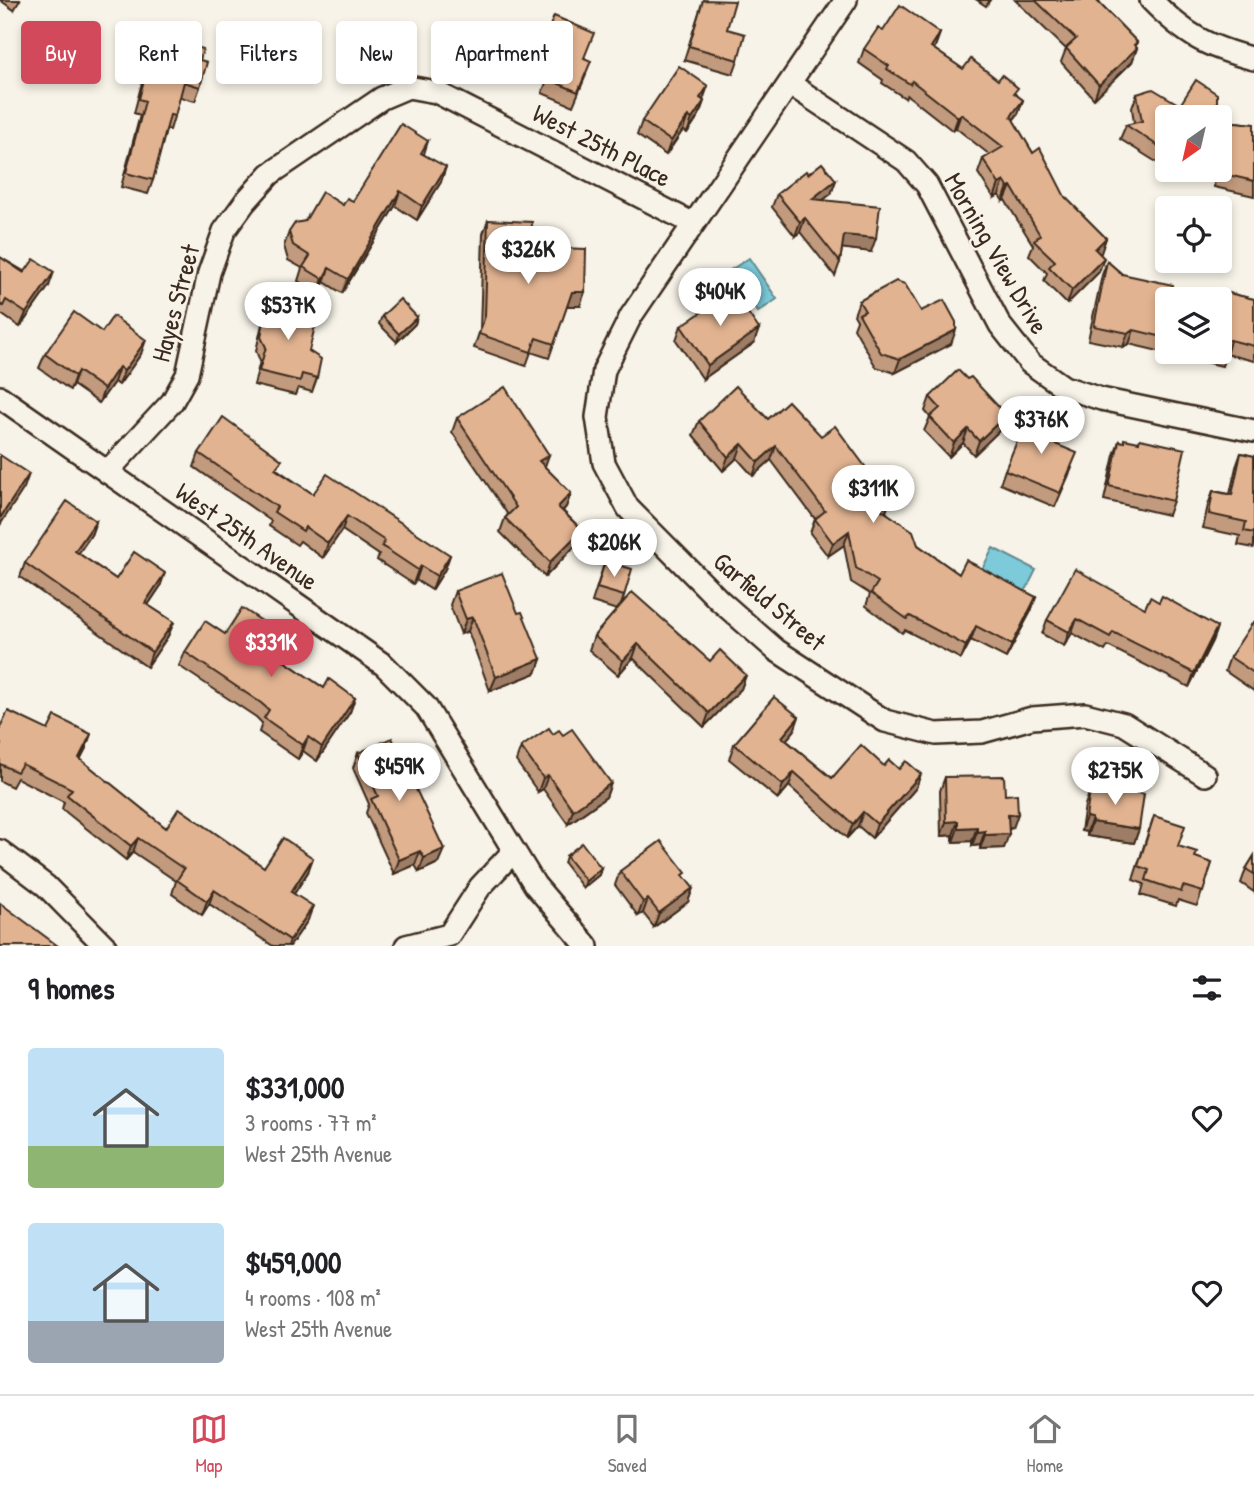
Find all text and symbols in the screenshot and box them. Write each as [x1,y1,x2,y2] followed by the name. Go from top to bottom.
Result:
[21,21,101,84] chip: Buy
[115,21,202,84] chip: Rent
[216,21,322,84] chip: Filters
[336,21,417,84] chip: New
[431,21,573,84] chip: Apartment
[527,95,677,195] street label: West 25th Place
[1155,105,1232,182] north arrow
[1155,105,1232,364] map controls
[937,166,1057,340] street label: Morning View Drive
[1155,196,1232,273] button: locate
[479,226,577,286] pin: $326K
[501,233,555,264] text: $326K
[143,239,208,366] street label: Hayes Street
[671,268,769,328] pin: $404K
[694,275,746,306] text: $404K
[239,282,337,342] pin: $537K
[1155,287,1232,364] button: layers
[260,289,316,320] text: $537K
[992,396,1090,456] pin: $376K
[1014,403,1068,434] text: $376K
[824,466,922,525] pin: $311K
[848,472,898,503] text: $311K
[169,474,325,598] street label: West 25th Avenue
[565,520,663,579] pin: $206K
[587,526,641,557] text: $206K
[706,544,835,659] street label: Garfield Street
[222,620,320,679] pin: $331K
[245,626,297,657] text: $331K
[350,744,448,803] pin: $459K
[1066,748,1164,807] pin: $275K
[374,750,424,781] text: $459K
[1087,754,1143,785] text: $275K
[28,968,115,1008] text: 9 homes
[1188,969,1226,1007] icon: filters
[245,1067,344,1107] text: $331,000
[84,1076,168,1160] icon: home
[1188,1099,1226,1137] icon: heart
[245,1107,377,1138] text: 3 rooms · 77 m²
[245,1138,392,1169] text: West 25th Avenue
[245,1242,342,1282] text: $459,000
[84,1251,168,1335] icon: home
[1188,1274,1226,1312] icon: heart
[245,1282,381,1313] text: 4 rooms · 108 m²
[245,1313,392,1344] text: West 25th Avenue
[190,1410,228,1478] tab: Map
[608,1410,646,1478] tab: Saved
[1026,1410,1064,1478] tab: Home

